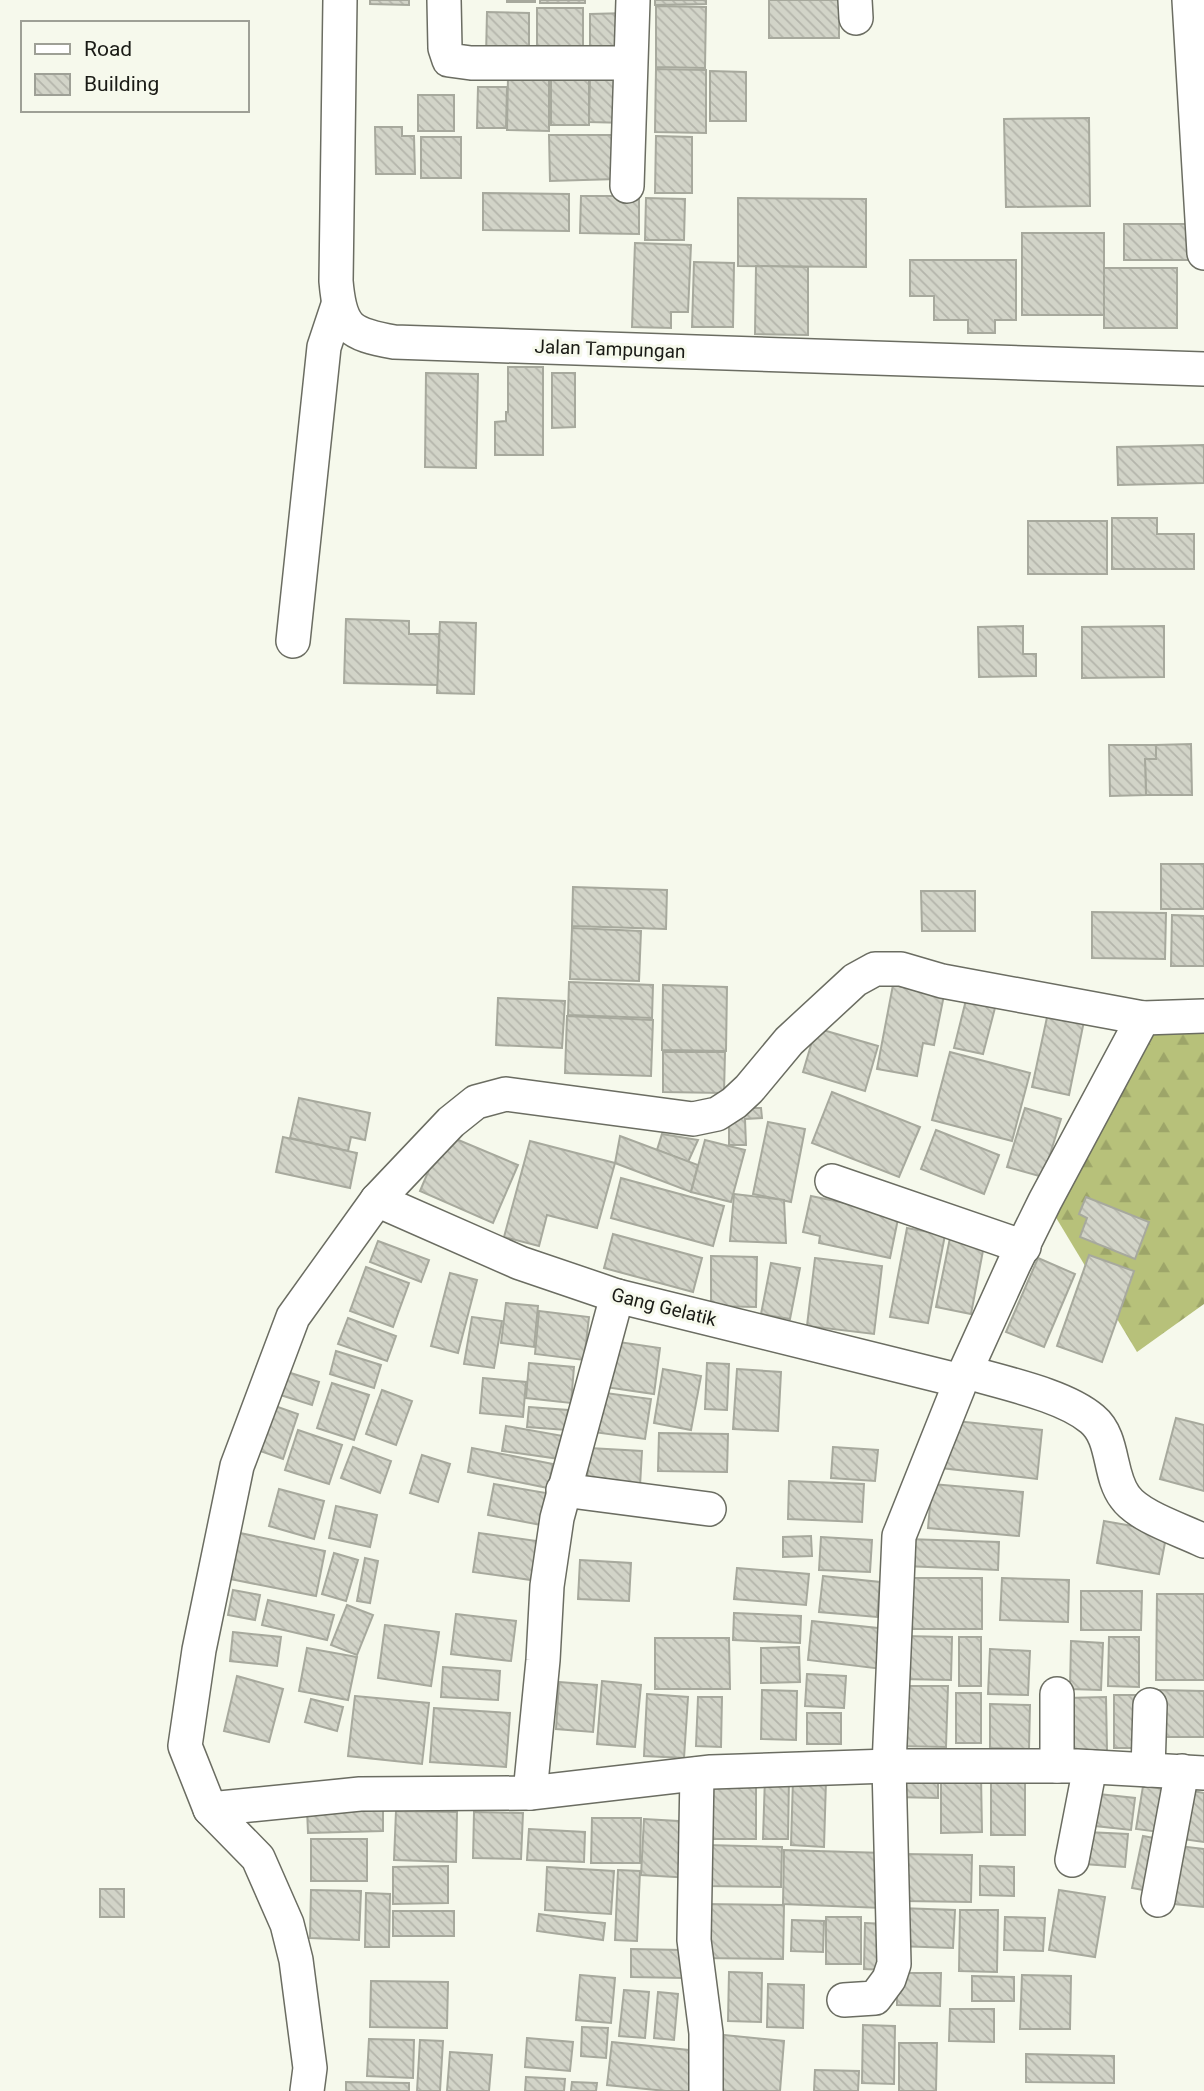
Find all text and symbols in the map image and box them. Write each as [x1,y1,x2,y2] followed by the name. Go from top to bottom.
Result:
[21,21,248,112] legend
[84,37,132,61] text: Road
[84,72,159,96] text: Building
[534,335,686,363] street label: Jalan Tampungan
[609,1283,719,1331] street label: Gang Gelatik

